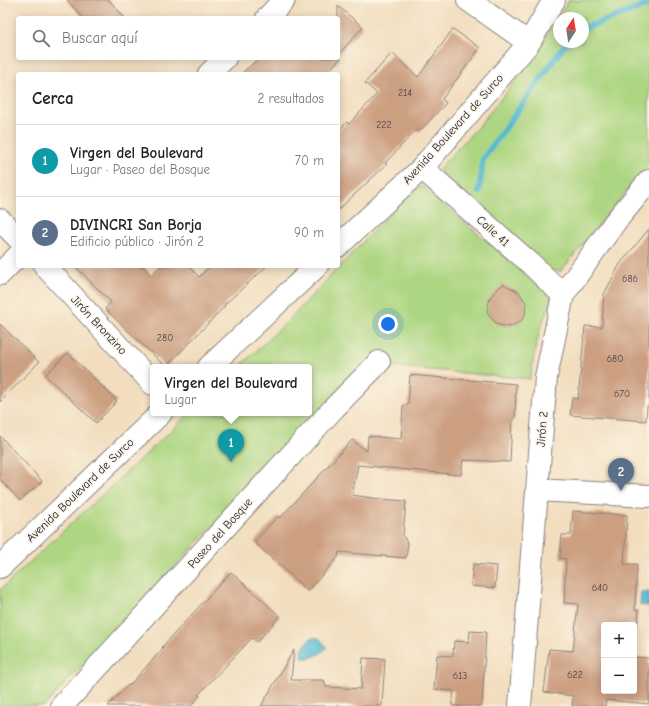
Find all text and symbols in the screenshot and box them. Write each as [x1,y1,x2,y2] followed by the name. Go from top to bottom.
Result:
[553,12,589,48] north arrow
[16,16,340,60] search box
[30,27,52,49] icon: search
[62,29,138,47] text: Buscar aquí
[400,71,506,187] street label: Avenida Boulevard de Surco
[398,87,412,99] house number: 214
[32,89,74,108] text: Cerca
[257,91,324,106] text: 2 resultados
[376,119,392,131] house number: 222
[70,144,203,162] text: Virgen del Boulevard
[42,153,48,168] text: 1
[295,153,324,168] text: 70 m
[70,162,210,177] text: Lugar · Paseo del Bosque
[474,213,513,250] street label: Calle 41
[70,216,202,234] text: DIVINCRI San Borja
[42,225,48,240] text: 2
[294,225,324,240] text: 90 m
[70,234,204,249] text: Edificio público · Jirón 2
[622,273,638,285] house number: 686
[68,293,130,357] street label: Jirón Bronzino
[378,314,398,334] your location
[157,332,173,344] house number: 280
[607,353,623,365] house number: 680
[150,364,312,416] popup
[164,374,298,392] text: Virgen del Boulevard
[614,388,630,400] house number: 670
[164,392,196,407] text: Lugar
[533,411,551,447] street label: Jirón 2
[218,429,244,462] pin: 1
[23,435,137,545] street label: Avenida Boulevard de Surco
[608,458,634,491] pin: 2
[185,495,255,571] street label: Paseo del Bosque
[592,582,608,594] house number: 640
[601,622,637,694] map controls
[601,622,637,658] button: +
[601,658,637,694] button: −
[567,669,583,681] house number: 622
[453,670,467,682] house number: 613

